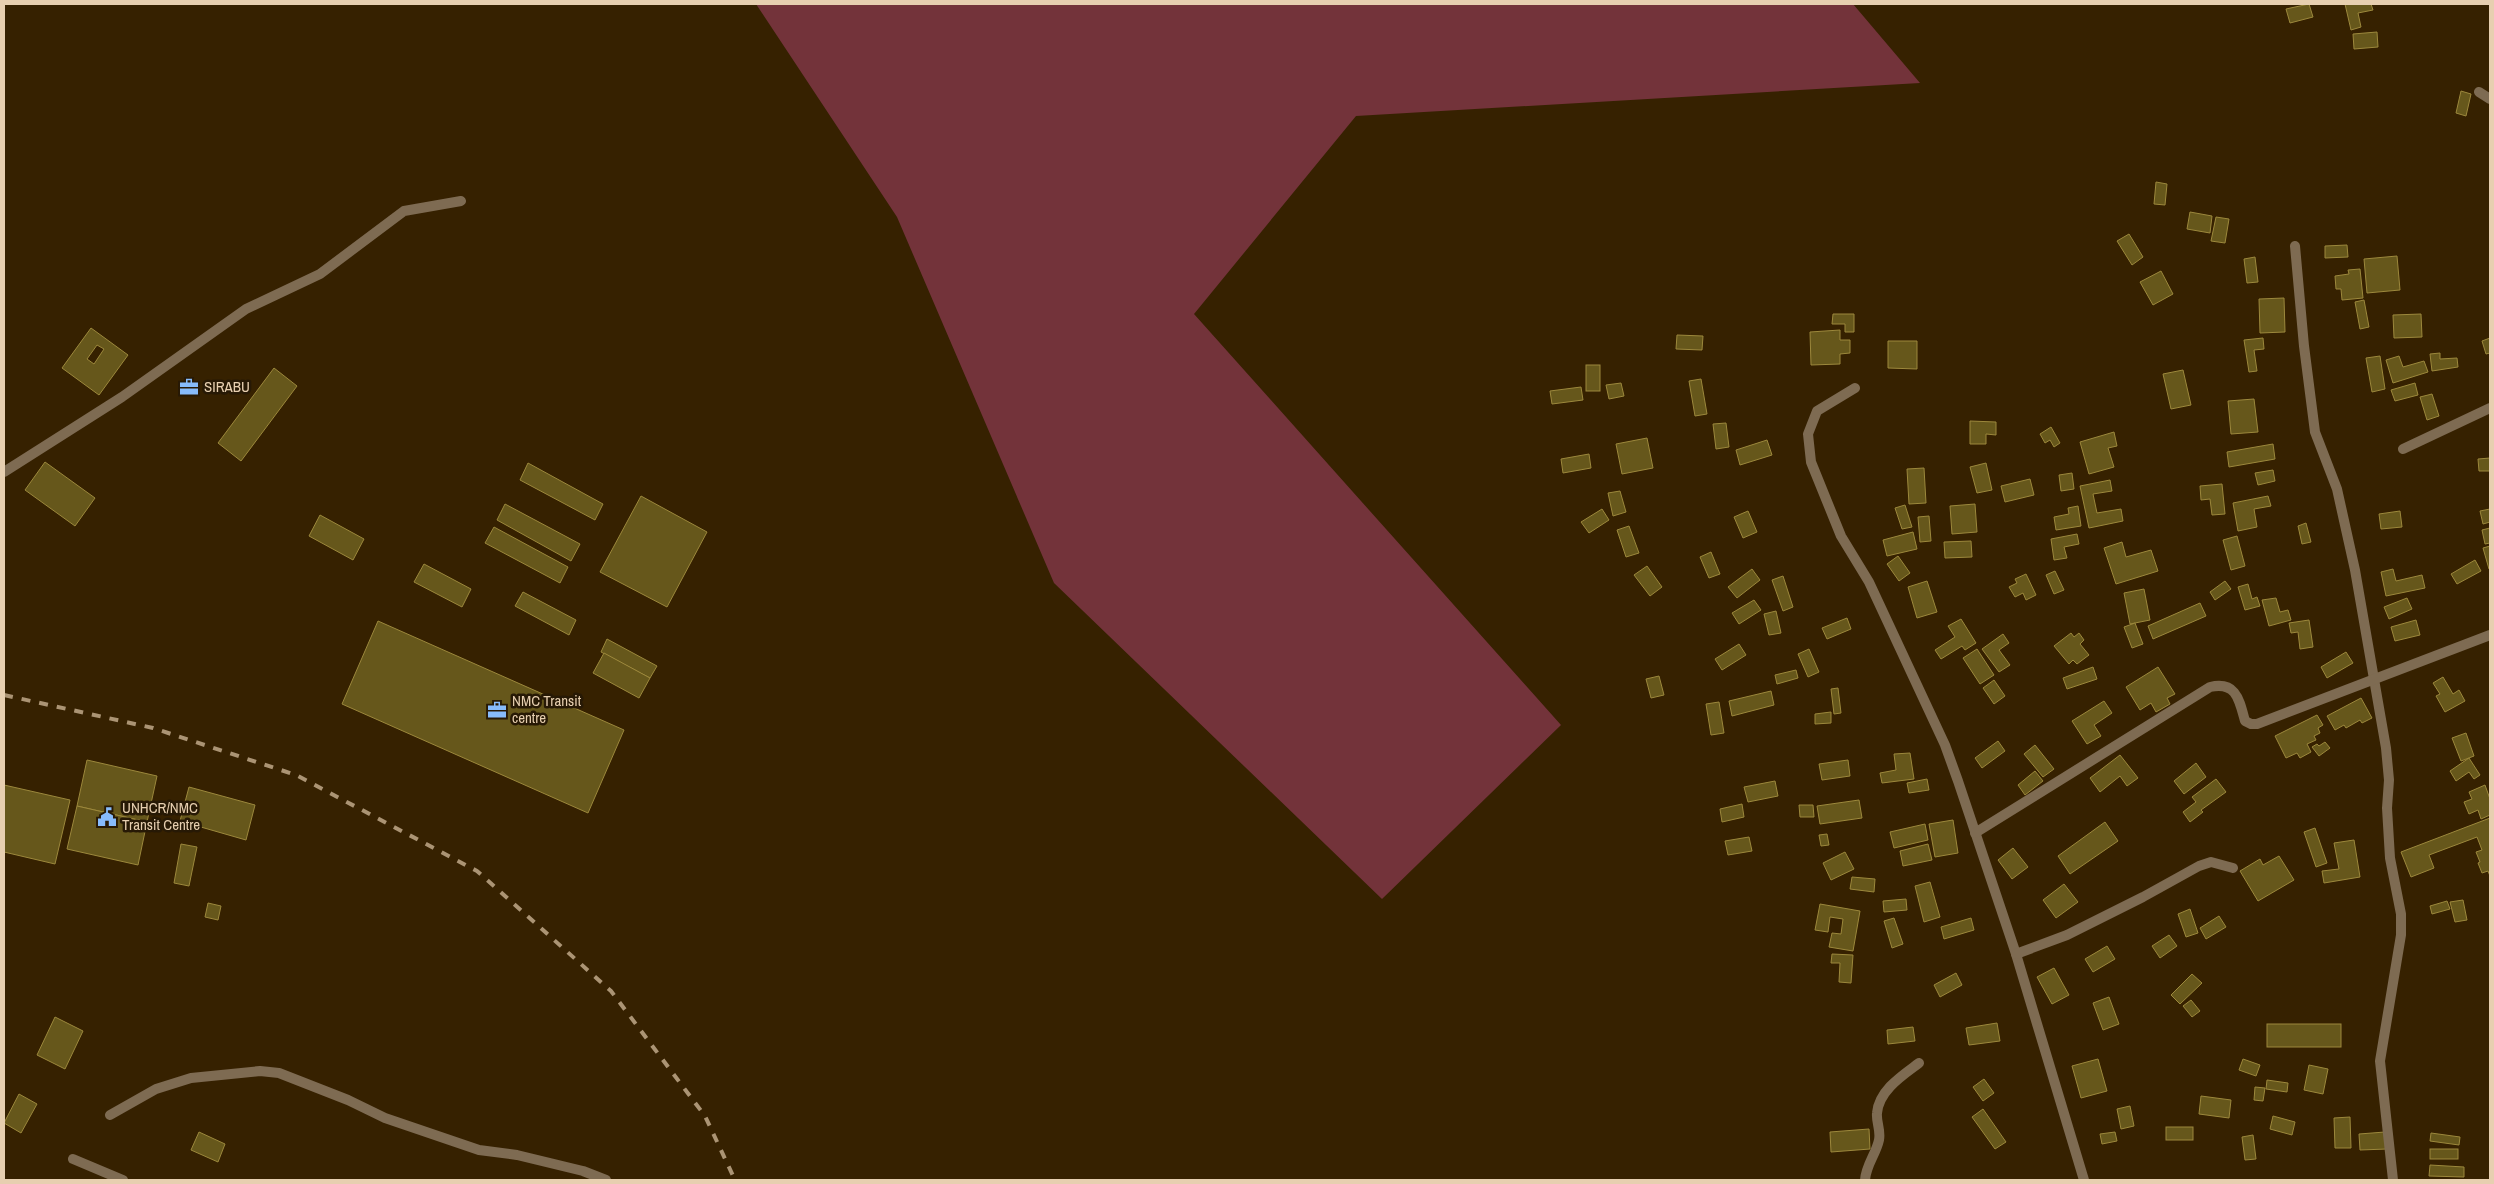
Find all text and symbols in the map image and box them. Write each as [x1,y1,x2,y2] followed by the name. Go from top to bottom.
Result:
[178,376,200,398] office icon: SIRABU
[204,376,250,397] place label: SIRABU
[512,690,582,728] place label: NMC Transit centre
[486,699,508,721] office icon: NMC Transit centre
[122,797,200,835] place label: UNHCR/NMC Transit Centre
[96,806,118,828] public building icon: UNHCR/NMC Transit Centre

